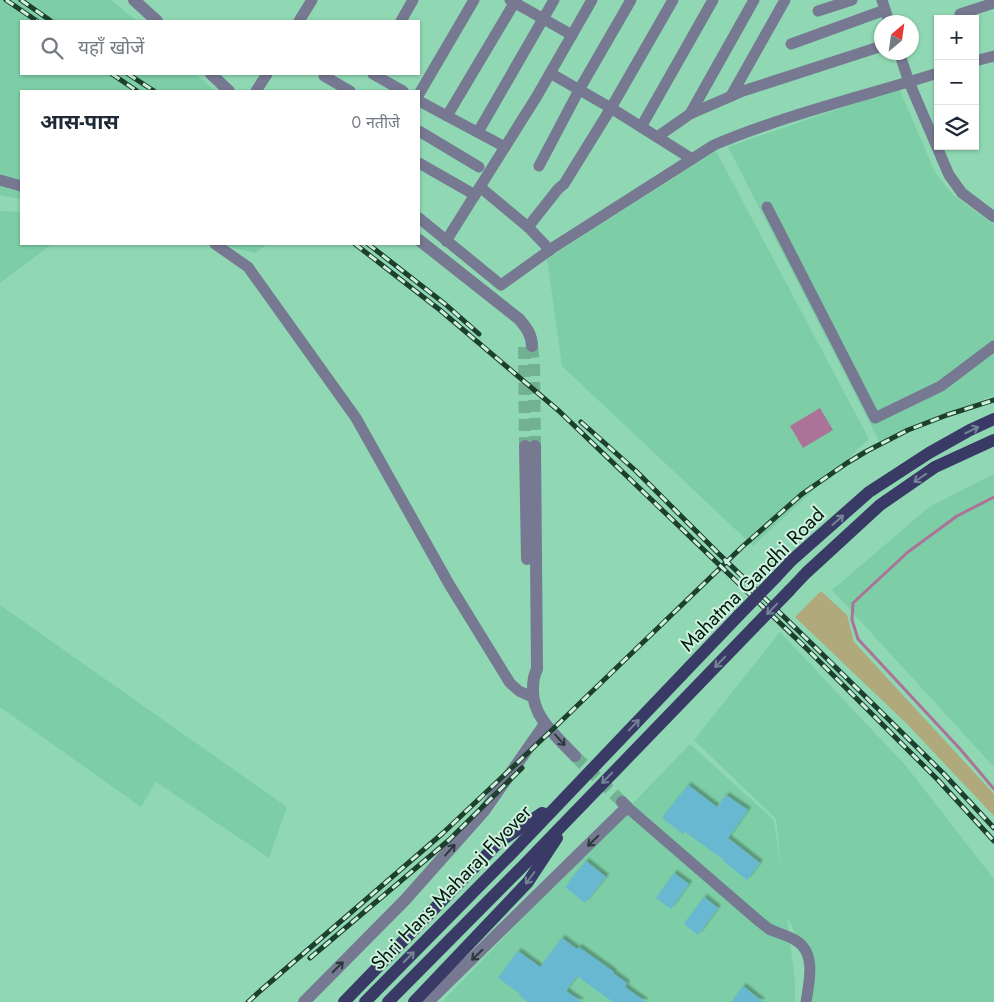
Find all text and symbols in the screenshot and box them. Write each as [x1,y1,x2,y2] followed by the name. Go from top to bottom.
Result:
[874,15,919,60] north arrow
[934,15,979,150] map controls
[934,15,979,60] button: +
[20,20,420,75] search box
[38,34,66,62] icon: search
[78,34,144,61] text: यहाँ खोजें
[934,60,979,105] button: −
[934,105,979,150] button: layers
[40,107,119,137] text: आस-पास
[352,111,400,134] text: 0 नतीजे
[964,425,979,434] one-way arrow
[913,473,927,483] one-way arrow
[674,501,831,658] street label: Mahatma Gandhi Road
[831,514,844,526] one-way arrow
[766,603,778,615] one-way arrow
[714,656,726,668] one-way arrow
[628,719,640,732] one-way arrow
[554,734,566,747] one-way arrow
[601,772,613,785] one-way arrow
[364,798,539,977] street label: Shri Hans Maharaj Flyover
[586,835,599,847] one-way arrow
[444,843,456,856] one-way arrow
[525,871,535,885] one-way arrow
[470,949,483,961] one-way arrow
[402,952,414,964] one-way arrow
[332,962,344,974] one-way arrow

